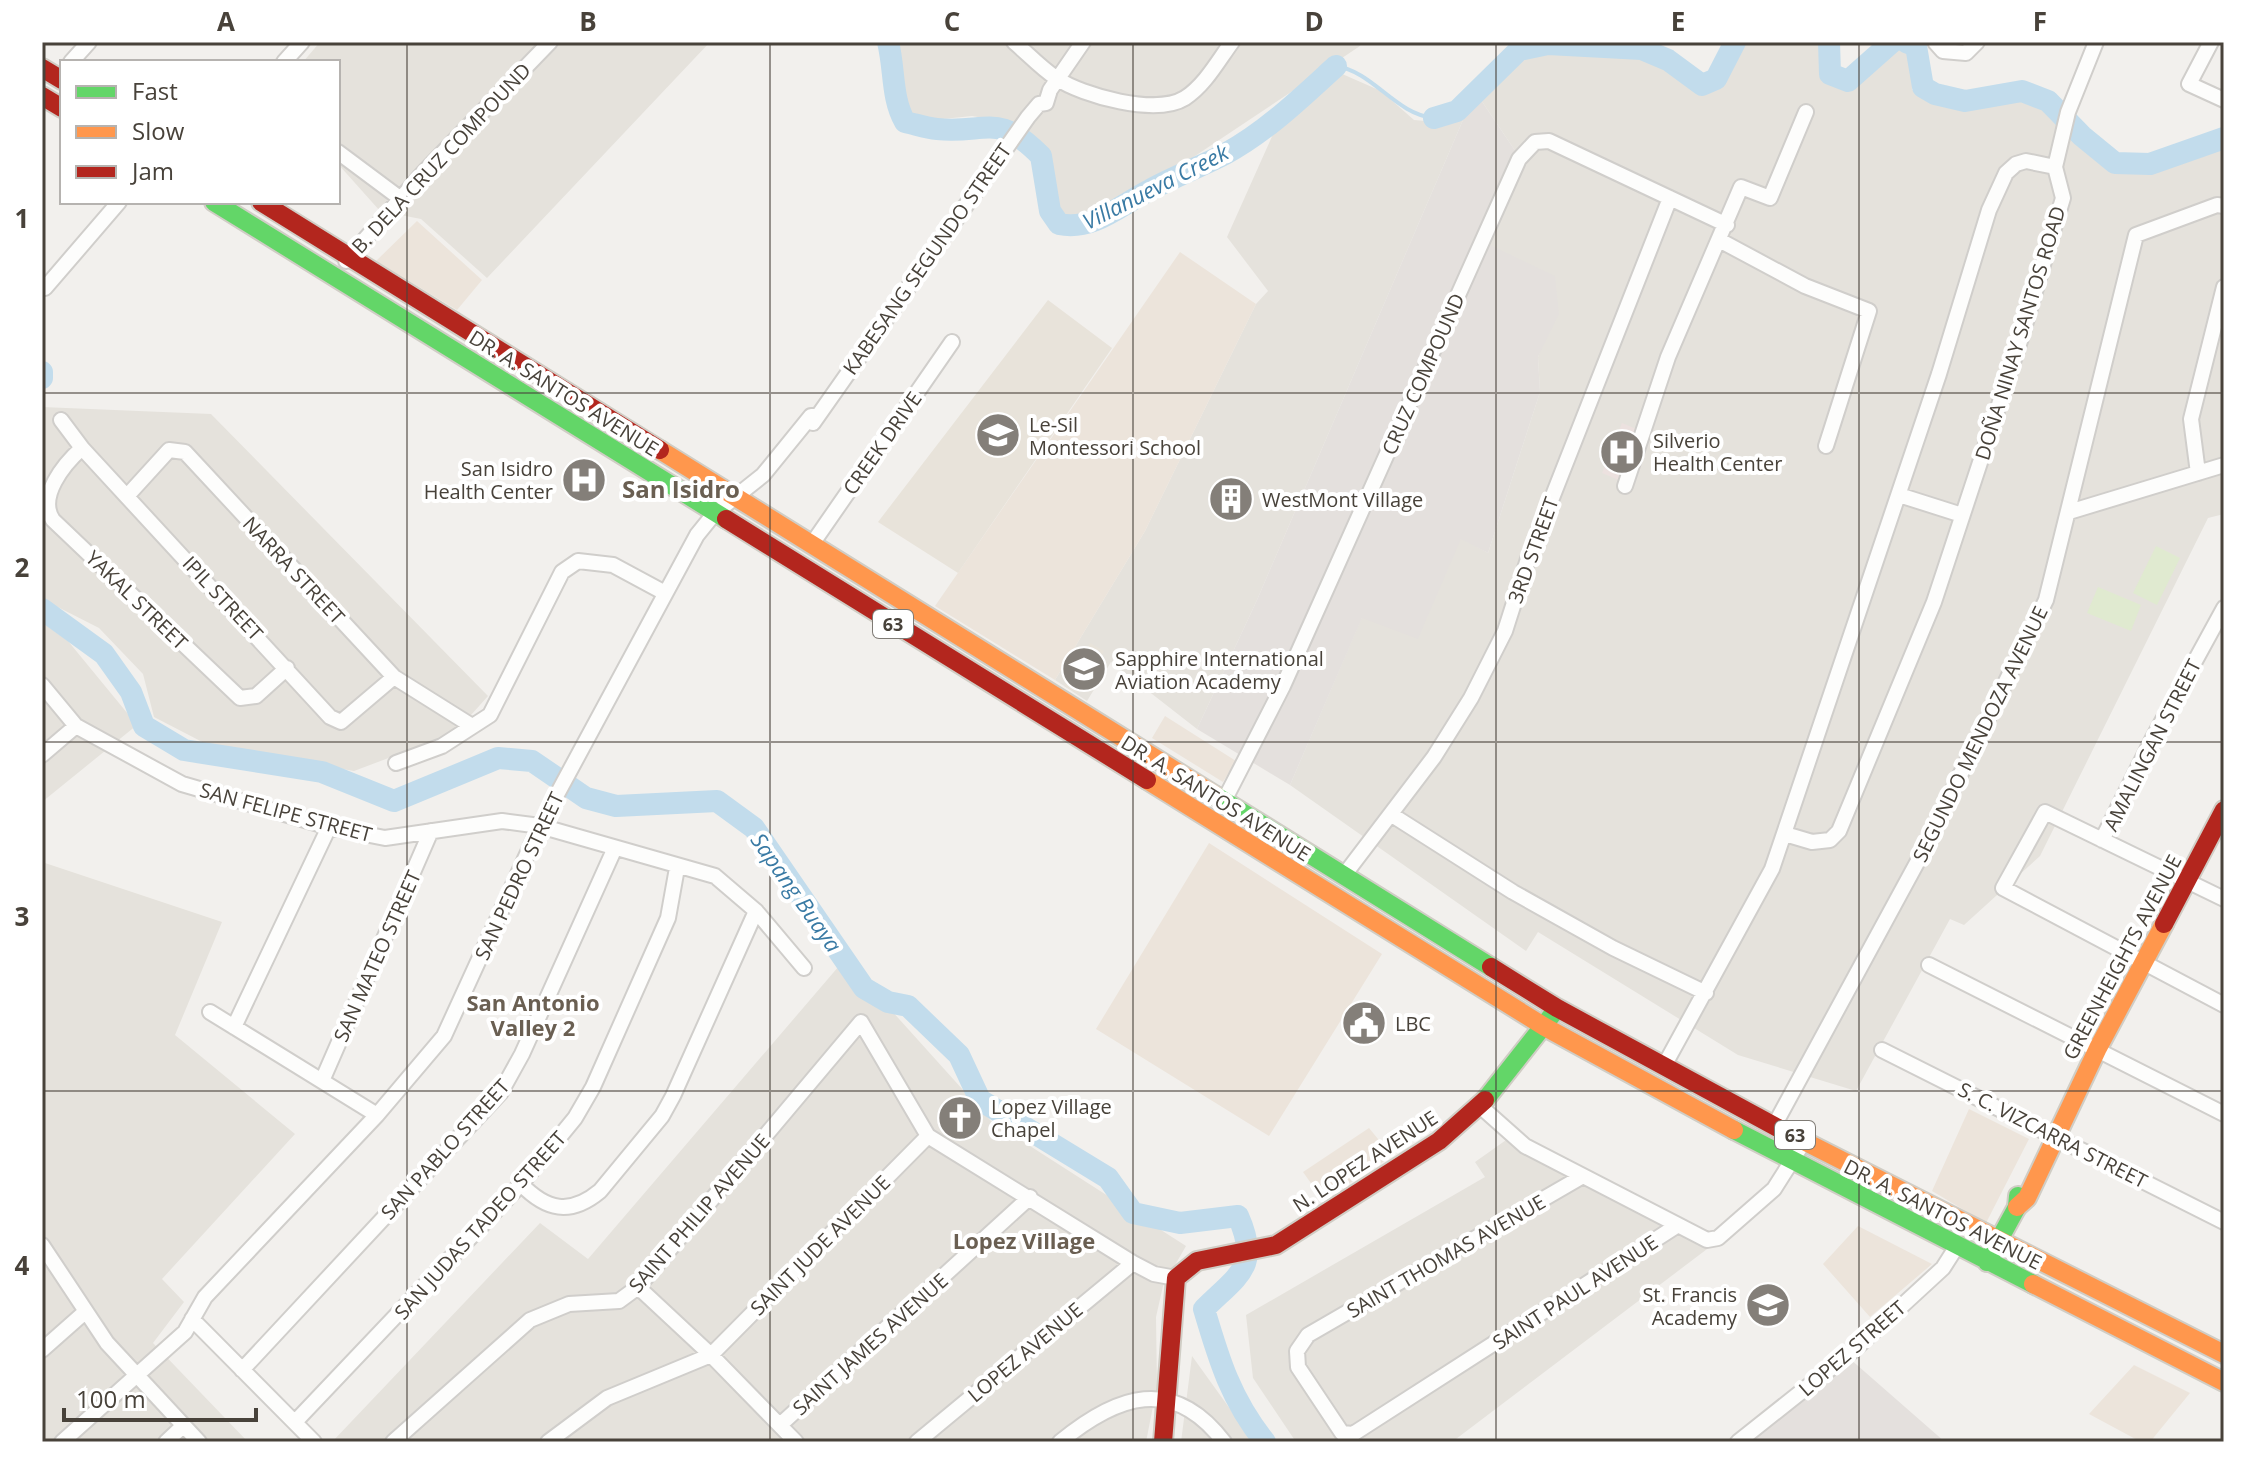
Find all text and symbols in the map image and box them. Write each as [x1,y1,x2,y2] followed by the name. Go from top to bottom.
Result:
[217,3,235,39] text: A
[579,3,597,39] text: B
[944,3,960,39] text: C
[1304,3,1324,39] text: D
[1671,3,1685,39] text: E
[2033,3,2047,39] text: F
[345,57,537,259] street label: B. DELA CRUZ COMPOUND
[60,60,340,204] legend
[132,74,178,107] text: Fast
[132,114,185,147] text: Slow
[1077,136,1234,236] water label: Villanueva Creek
[837,138,1017,380] street label: KABESANG SEGUNDO STREET
[130,154,174,187] text: Jam
[15,200,29,236] text: 1
[1968,203,2072,463] street label: DOÑA NINAY SANTOS ROAD
[1375,289,1471,459] street label: CRUZ COMPOUND
[464,324,664,462] street label: DR. A. SANTOS AVENUE
[836,386,928,500] street label: CREEK DRIVE
[974,411,1022,459] school or university icon: Le-Sil Montessori School
[1029,411,1201,461] place label: Le-Sil Montessori School
[1653,427,1782,477] place label: Silverio Health Center
[1598,428,1646,476] hospital icon: Silverio Health Center
[424,455,553,505] place label: San Isidro Health Center
[560,456,608,504] hospital icon: San Isidro Health Center
[622,472,740,505] district label: San Isidro
[1207,475,1255,523] building icon: WestMont Village
[1262,486,1423,513] place label: WestMont Village
[1501,493,1565,607] street label: 3RD STREET
[237,510,351,630] street label: NARRA STREET
[80,544,194,656] street label: YAKAL STREET
[15,549,30,585] text: 2
[177,550,269,646] street label: IPIL STREET
[1906,602,2054,866] street label: SEGUNDO MENDOZA AVENUE
[873,610,913,638] road number: 63
[1060,645,1108,693] school or university icon: Sapphire International Aviation Academy
[1115,645,1324,695] place label: Sapphire International Aviation Academy
[2097,655,2207,835] street label: AMALINGAN STREET
[1116,729,1316,867] street label: DR. A. SANTOS AVENUE
[197,776,375,848] street label: SAN FELIPE STREET
[468,788,570,964] street label: SAN PEDRO STREET
[745,826,849,958] water label: Sapang Buaya
[2056,850,2188,1064] street label: GREENHEIGHTS AVENUE
[327,866,427,1046] street label: SAN MATEO STREET
[15,898,29,934] text: 3
[466,987,600,1042] district label: San Antonio Valley 2
[1340,999,1388,1047] public building icon: LBC
[1395,1010,1431,1037] place label: LBC
[375,1073,515,1225] street label: SAN PABLO STREET
[1954,1076,2152,1194] street label: S. C. VIZCARRA STREET
[991,1093,1112,1143] place label: Lopez Village Chapel
[936,1094,984,1142] church icon: Lopez Village Chapel
[1287,1104,1443,1218] street label: N. LOPEZ AVENUE
[1775,1121,1815,1149] road number: 63
[388,1125,572,1325] street label: SAN JUDAS TADEO STREET
[622,1128,776,1298] street label: SAINT PHILIP AVENUE
[1840,1152,2046,1276] street label: DR. A. SANTOS AVENUE
[744,1169,896,1321] street label: SAINT JUDE AVENUE
[1342,1188,1550,1324] street label: SAINT THOMAS AVENUE
[953,1225,1095,1255] district label: Lopez Village
[1487,1228,1663,1356] street label: SAINT PAUL AVENUE
[15,1247,30,1283] text: 4
[787,1267,953,1421] street label: SAINT JAMES AVENUE
[1642,1281,1738,1331] place label: St. Francis Academy
[1744,1281,1792,1329] school or university icon: St. Francis Academy
[1793,1294,1911,1402] street label: LOPEZ STREET
[962,1296,1088,1408] street label: LOPEZ AVENUE
[64,1372,256,1422] scale bar
[76,1382,146,1415] text: 100 m

